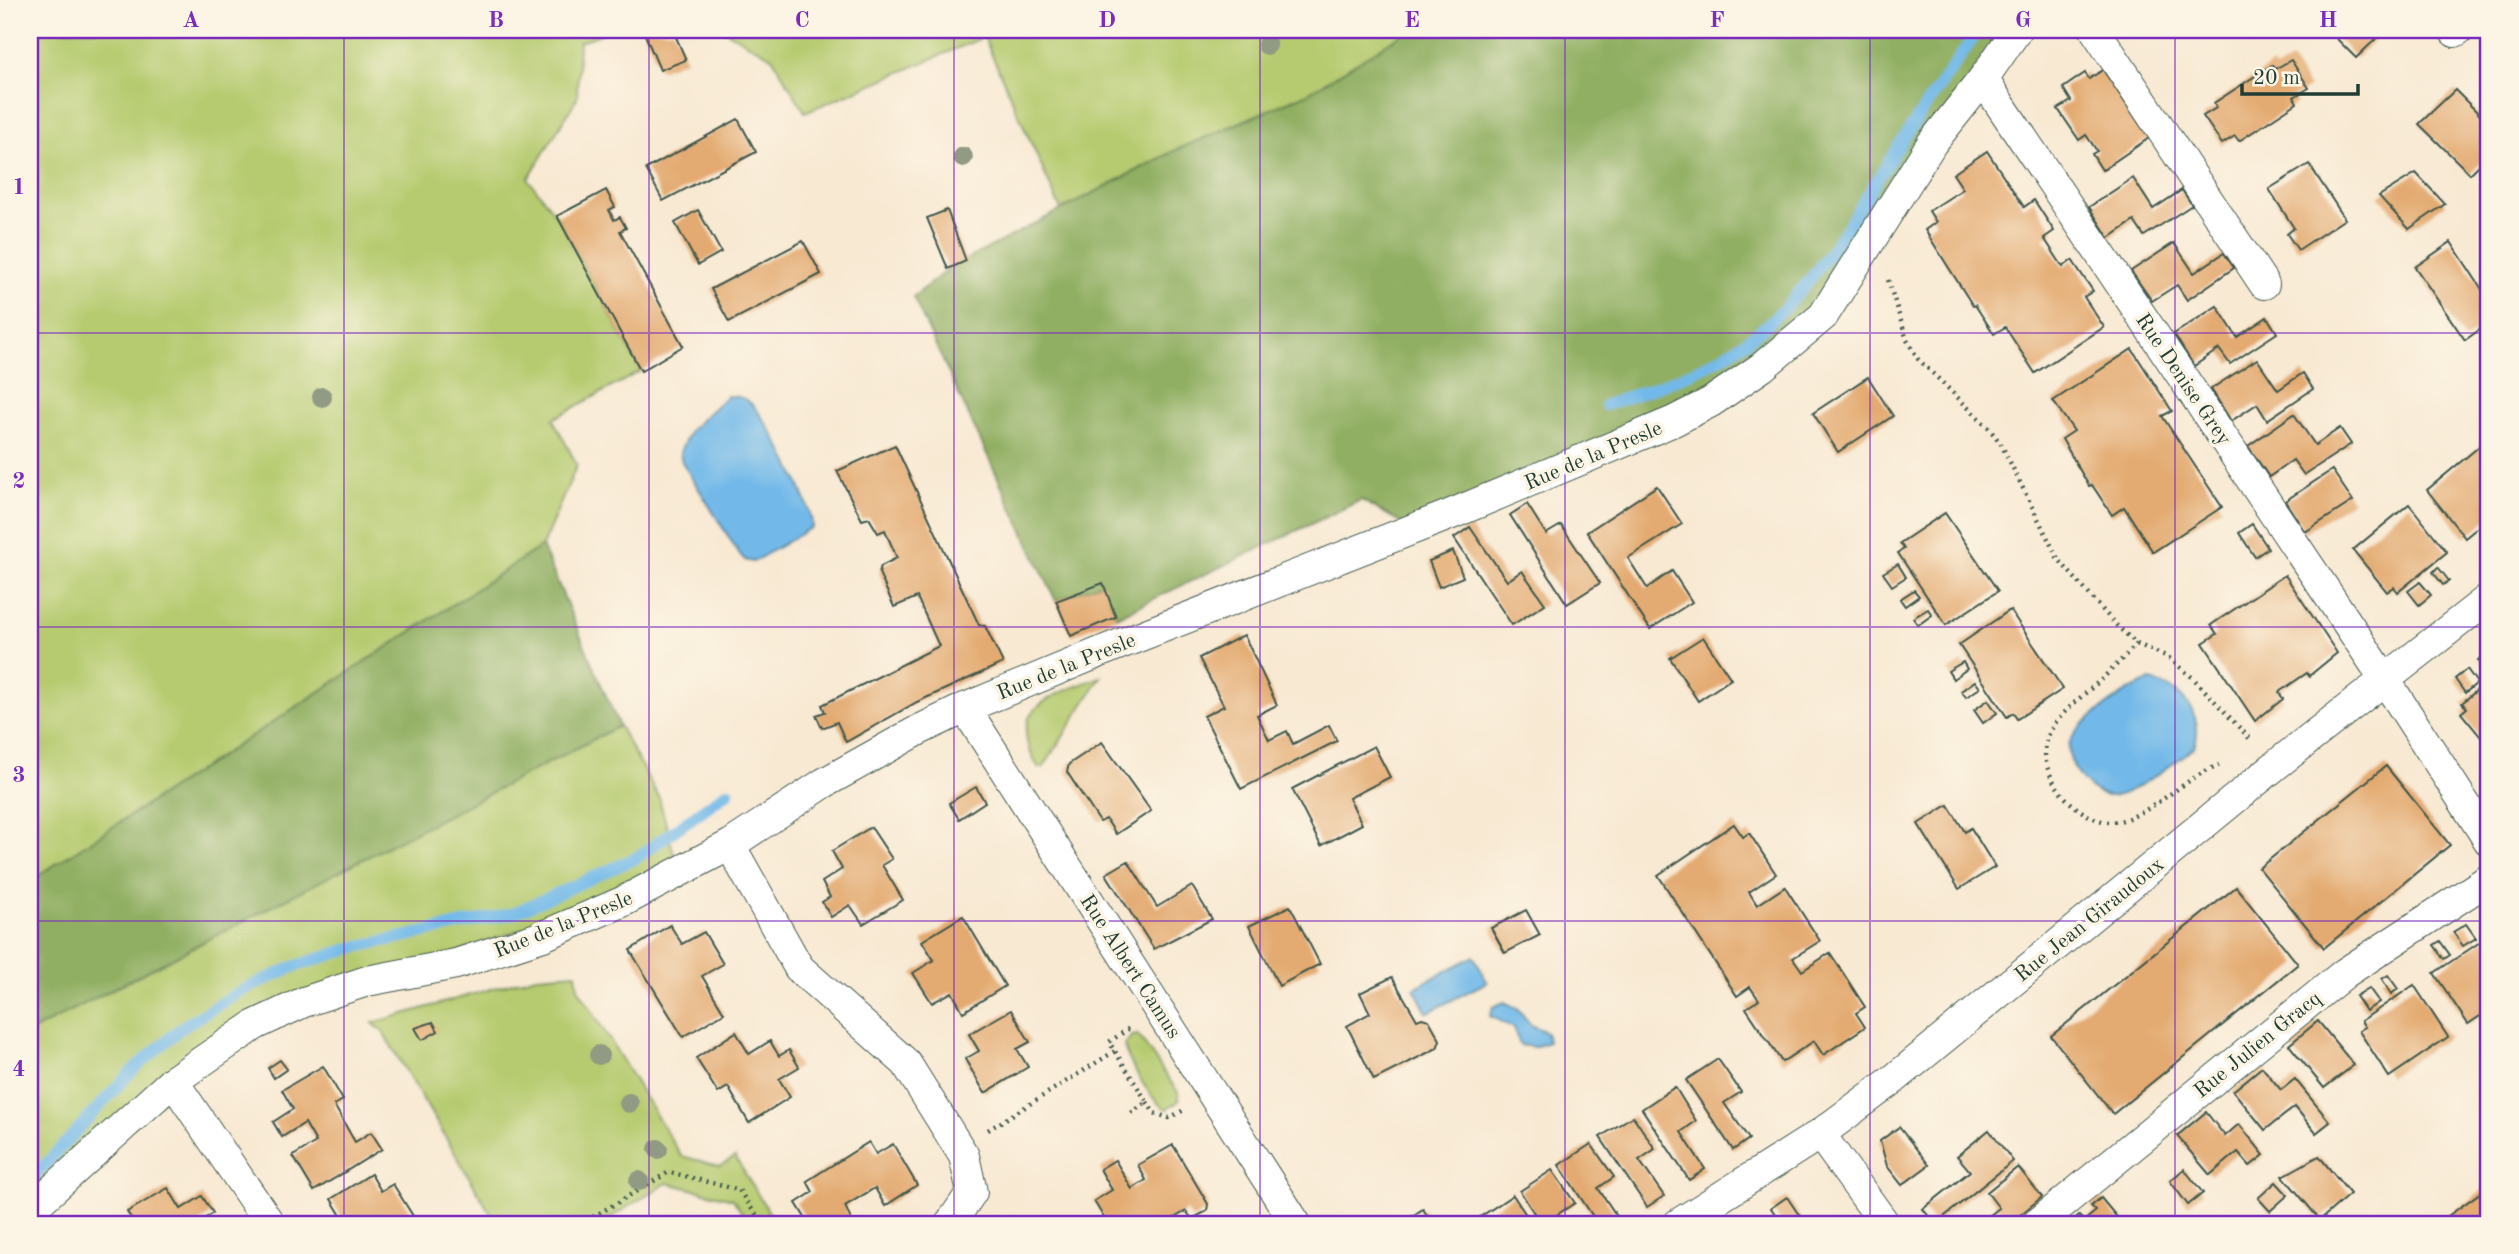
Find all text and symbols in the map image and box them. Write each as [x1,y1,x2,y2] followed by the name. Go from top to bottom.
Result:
[182,9,200,32] text: A
[488,9,504,32] text: B
[794,9,810,32] text: C
[1098,9,1116,32] text: D
[1404,9,1420,32] text: E
[1709,9,1725,32] text: F
[2015,9,2031,32] text: G
[2319,9,2337,32] text: H
[2242,52,2358,96] scale bar
[2253,68,2300,89] text: 20 m
[12,176,26,199] text: 1
[2131,310,2235,450] street label: Rue Denise Grey
[1522,418,1665,495] street label: Rue de la Presle
[12,470,26,493] text: 2
[994,630,1139,705] street label: Rue de la Presle
[12,764,26,787] text: 3
[2011,854,2168,987] street label: Rue Jean Giraudoux
[491,888,636,963] street label: Rue de la Presle
[1075,891,1184,1043] street label: Rue Albert Camus
[2191,988,2326,1103] street label: Rue Julien Gracq
[12,1058,26,1081] text: 4

